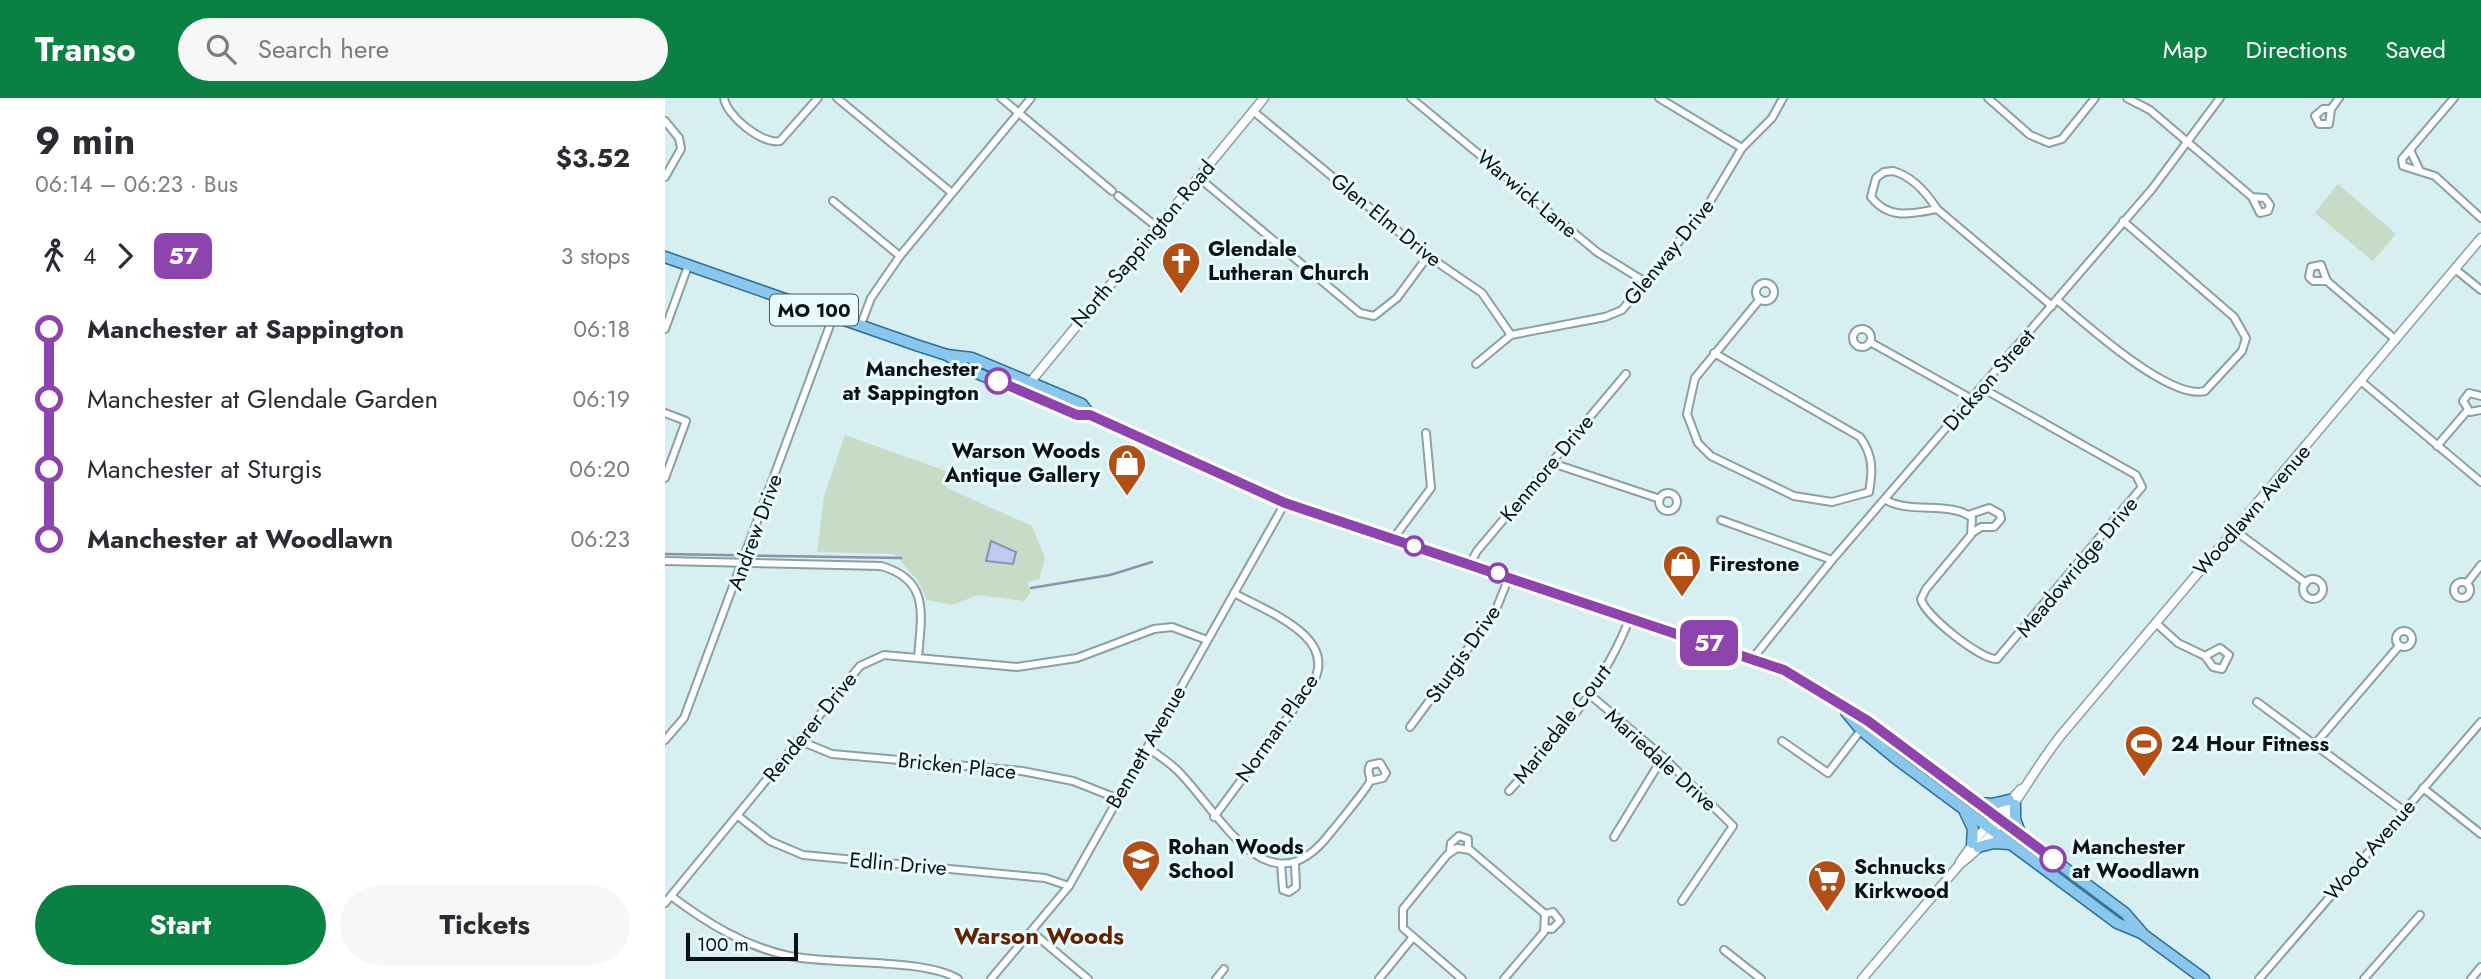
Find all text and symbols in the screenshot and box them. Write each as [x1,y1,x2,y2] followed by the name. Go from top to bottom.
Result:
[178,18,668,81] search box
[35,26,136,73] text: Transo
[202,30,240,68] icon: search
[258,30,389,68] text: Search here
[2163,32,2208,67] text: Map
[2246,32,2347,67] text: Directions
[2385,32,2446,67] text: Saved
[35,113,135,168] text: 9 min
[556,139,630,177] text: $3.52
[1470,143,1584,245] street label: Warwick Lane
[1064,154,1222,334] street label: North Sappington Road
[1324,166,1448,274] street label: Glen Elm Drive
[35,167,238,201] text: 06:14 – 06:23 · Bus
[1617,192,1721,312] street label: Glenway Drive
[1208,234,1369,288] place label: Glendale Lutheran Church
[35,237,73,275] icon: walk
[106,237,144,275] icon: forward
[168,238,198,273] text: 57
[83,239,96,273] text: 4
[561,239,630,273] text: 3 stops
[1160,240,1202,295] church icon: Glendale Lutheran Church
[770,294,858,326] road number: MO 100
[87,310,404,348] text: Manchester at Sappington
[573,312,630,346] text: 06:18
[1936,322,2042,438] street label: Dickson Street
[843,354,979,408] place label: Manchester at Sappington
[985,368,1011,394] marker: Manchester at Sappington
[87,380,438,418] text: Manchester at Glendale Garden
[572,382,630,416] text: 06:19
[1493,408,1601,528] street label: Kenmore Drive
[944,436,1101,490] place label: Warson Woods Antique Gallery
[2186,437,2318,582] street label: Woodlawn Avenue
[1106,442,1148,497] shop icon: Warson Woods Antique Gallery
[87,450,322,488] text: Manchester at Sturgis
[569,452,630,486] text: 06:20
[720,470,790,594] street label: Andrew Drive
[2009,490,2145,644] street label: Meadowridge Drive
[87,520,393,558] text: Manchester at Woodlawn
[570,522,630,556] text: 06:23
[1404,536,1424,556] unlabelled marker
[1661,543,1703,598] shop icon: Firestone
[1709,549,1800,579] place label: Firestone
[1488,563,1508,583] unlabelled marker
[1418,599,1508,709] street label: Sturgis Drive
[1677,620,1741,666] line badge: 57
[1694,625,1724,660] text: 57
[1506,658,1618,790] street label: Mariedale Court
[756,665,864,789] street label: Renderer Drive
[1229,668,1326,788] street label: Norman Place
[1099,680,1193,814] street label: Bennett Avenue
[1598,702,1724,819] street label: Mariedale Drive
[2123,723,2165,778] sports icon: 24 Hour Fitness
[2171,729,2329,759] place label: 24 Hour Fitness
[896,745,1018,787] street label: Bricken Place
[2317,793,2423,907] street label: Wood Avenue
[1168,832,1304,886] place label: Rohan Woods School
[2072,832,2200,886] place label: Manchester at Woodlawn
[1120,838,1162,893] school or university icon: Rohan Woods School
[848,845,948,883] street label: Edlin Drive
[2040,846,2066,872] marker: Manchester at Woodlawn
[1854,852,1949,906] place label: Schnucks Kirkwood
[1806,858,1848,913] supermarket icon: Schnucks Kirkwood
[35,885,326,965] button: Start
[340,885,630,965] button: Tickets
[954,918,1124,953] district label: Warson Woods
[686,930,798,962] scale bar
[697,931,749,958] text: 100 m

